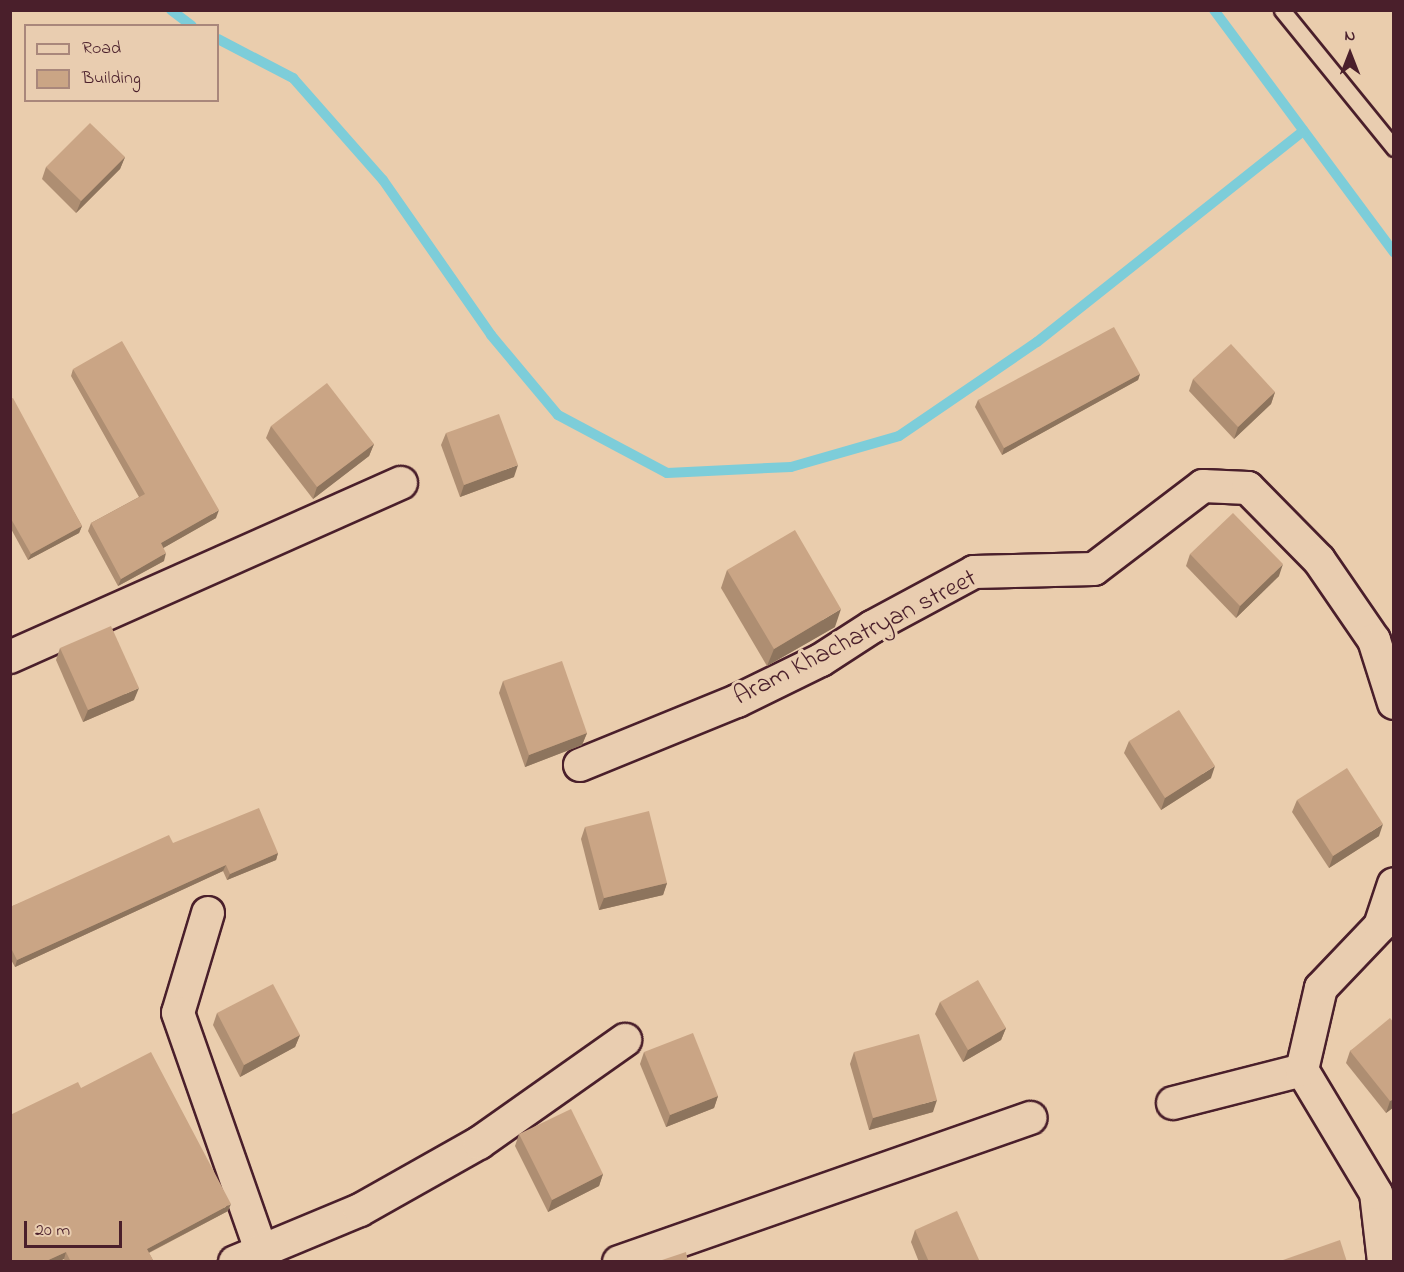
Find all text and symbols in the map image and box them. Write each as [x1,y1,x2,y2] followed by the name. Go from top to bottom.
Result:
[24,24,219,102] legend
[1320,24,1380,84] north arrow
[1345,24,1355,48] text: N
[82,36,121,62] text: Road
[82,66,141,92] text: Building
[729,564,983,714] street label: Aram Khachatryan street
[27,1209,124,1247] scale bar
[35,1218,70,1244] text: 20 m

